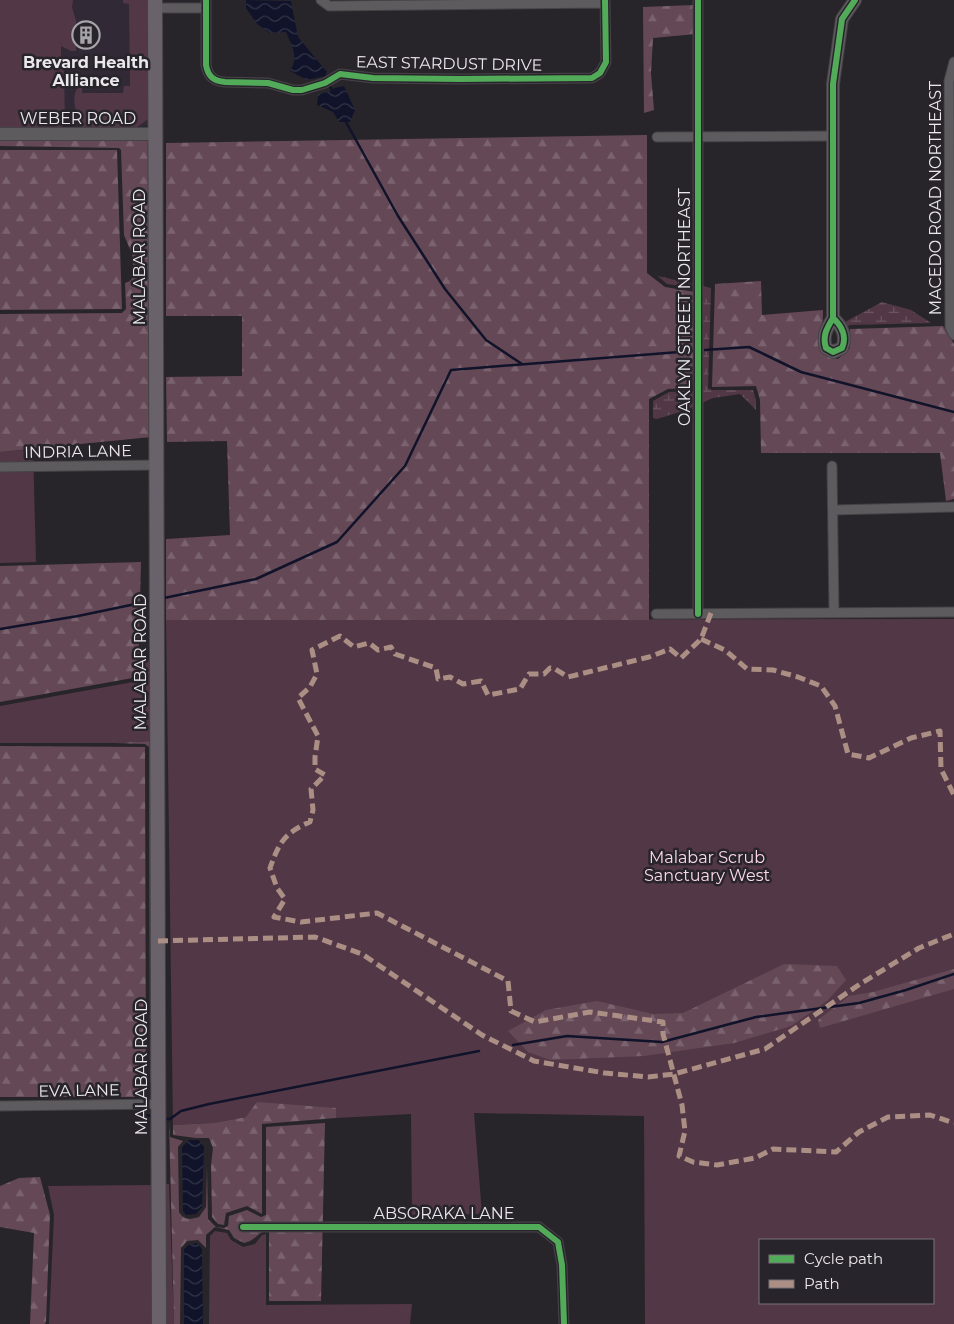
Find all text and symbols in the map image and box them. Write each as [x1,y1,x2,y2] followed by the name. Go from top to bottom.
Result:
[71,20,101,50] building icon: Brevard Health Alliance
[356,52,542,75] street label: EAST STARDUST DRIVE
[23,53,149,90] place label: Brevard Health Alliance
[926,80,945,315] street label: MACEDO ROAD NORTHEAST
[20,109,136,128] street label: WEBER ROAD
[675,187,694,426] street label: OAKLYN STREET NORTHEAST
[130,189,149,325] street label: MALABAR ROAD
[24,441,132,462] street label: INDRIA LANE
[131,594,150,730] street label: MALABAR ROAD
[644,848,770,885] park label: Malabar Scrub Sanctuary West
[132,999,151,1135] street label: MALABAR ROAD
[38,1080,120,1101] street label: EVA LANE
[373,1204,515,1223] street label: ABSORAKA LANE
[759,1239,934,1304] legend
[804,1249,883,1268] text: Cycle path
[804,1274,840,1293] text: Path

